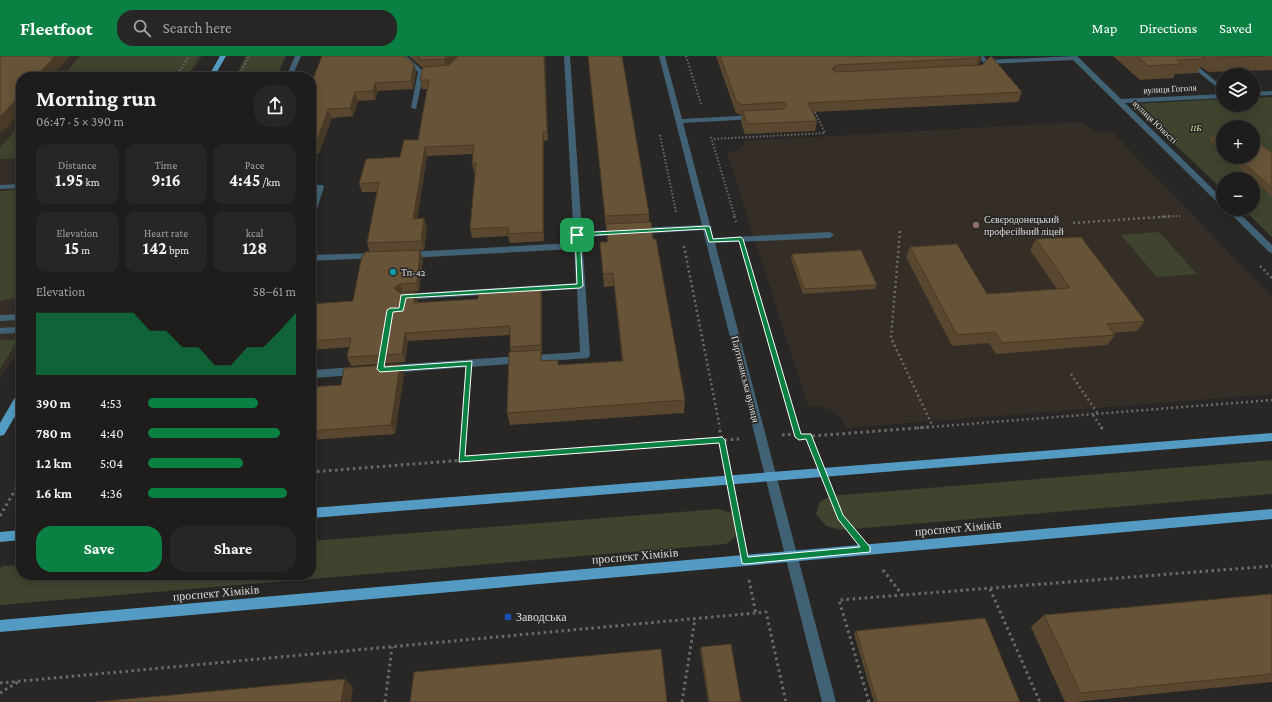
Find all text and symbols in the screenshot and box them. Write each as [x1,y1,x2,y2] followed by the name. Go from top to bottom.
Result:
[117,10,397,46] search box
[131,17,153,39] icon: search
[20,18,93,39] text: Fleetfoot
[163,20,232,36] text: Search here
[1092,20,1117,36] text: Map
[1139,20,1197,36] text: Directions
[1219,20,1252,36] text: Saved
[1216,68,1260,216] map controls
[1216,68,1260,112] button: layers
[1143,83,1197,95] street label: вулиця Гоголя
[254,85,296,127] button: share
[36,86,156,111] text: Morning run
[1131,99,1179,146] street label: вулиця Юності
[36,114,124,129] text: 06:47 · 5 × 390 m
[1216,120,1260,164] button: +
[1190,123,1202,133] park label: 11Б
[58,159,97,171] text: Distance
[155,159,177,171] text: Time
[245,159,265,171] text: Pace
[55,171,83,190] text: 1.95
[151,171,181,190] text: 9:16
[229,171,260,190] text: 4:45
[1216,172,1260,216] button: −
[83,176,100,188] text: km
[260,176,280,188] text: /km
[984,214,1065,237] place label: Сєвєродонецький професійний ліцей
[560,218,594,252] pin
[971,220,981,230] marker: Сєвєродонецький професійний ліцей
[566,224,588,246] icon: arrive
[57,227,98,239] text: Elevation
[144,227,188,239] text: Heart rate
[246,227,264,239] text: kcal
[65,239,79,258] text: 15
[143,239,167,258] text: 142
[242,239,267,258] text: 128
[79,244,90,256] text: m
[167,244,189,256] text: bpm
[388,267,398,277] marker: Тп-42
[401,267,426,278] place label: Тп-42
[36,284,85,299] text: Elevation
[253,284,296,299] text: 58–61 m
[729,334,762,424] street label: Партизанська вулиця
[36,396,71,411] text: 390 m
[100,396,122,411] text: 4:53
[36,426,71,441] text: 780 m
[100,426,124,441] text: 4:40
[36,456,72,471] text: 1.2 km
[100,456,123,471] text: 5:04
[36,486,72,501] text: 1.6 km
[100,486,122,501] text: 4:36
[914,517,1002,539] street label: проспект Хіміків
[36,526,162,572] button: Save
[170,526,296,572] button: Share
[591,545,679,567] street label: проспект Хіміків
[172,582,260,604] street label: проспект Хіміків
[516,610,567,624] place label: Заводська
[503,612,513,622] marker: Заводська

